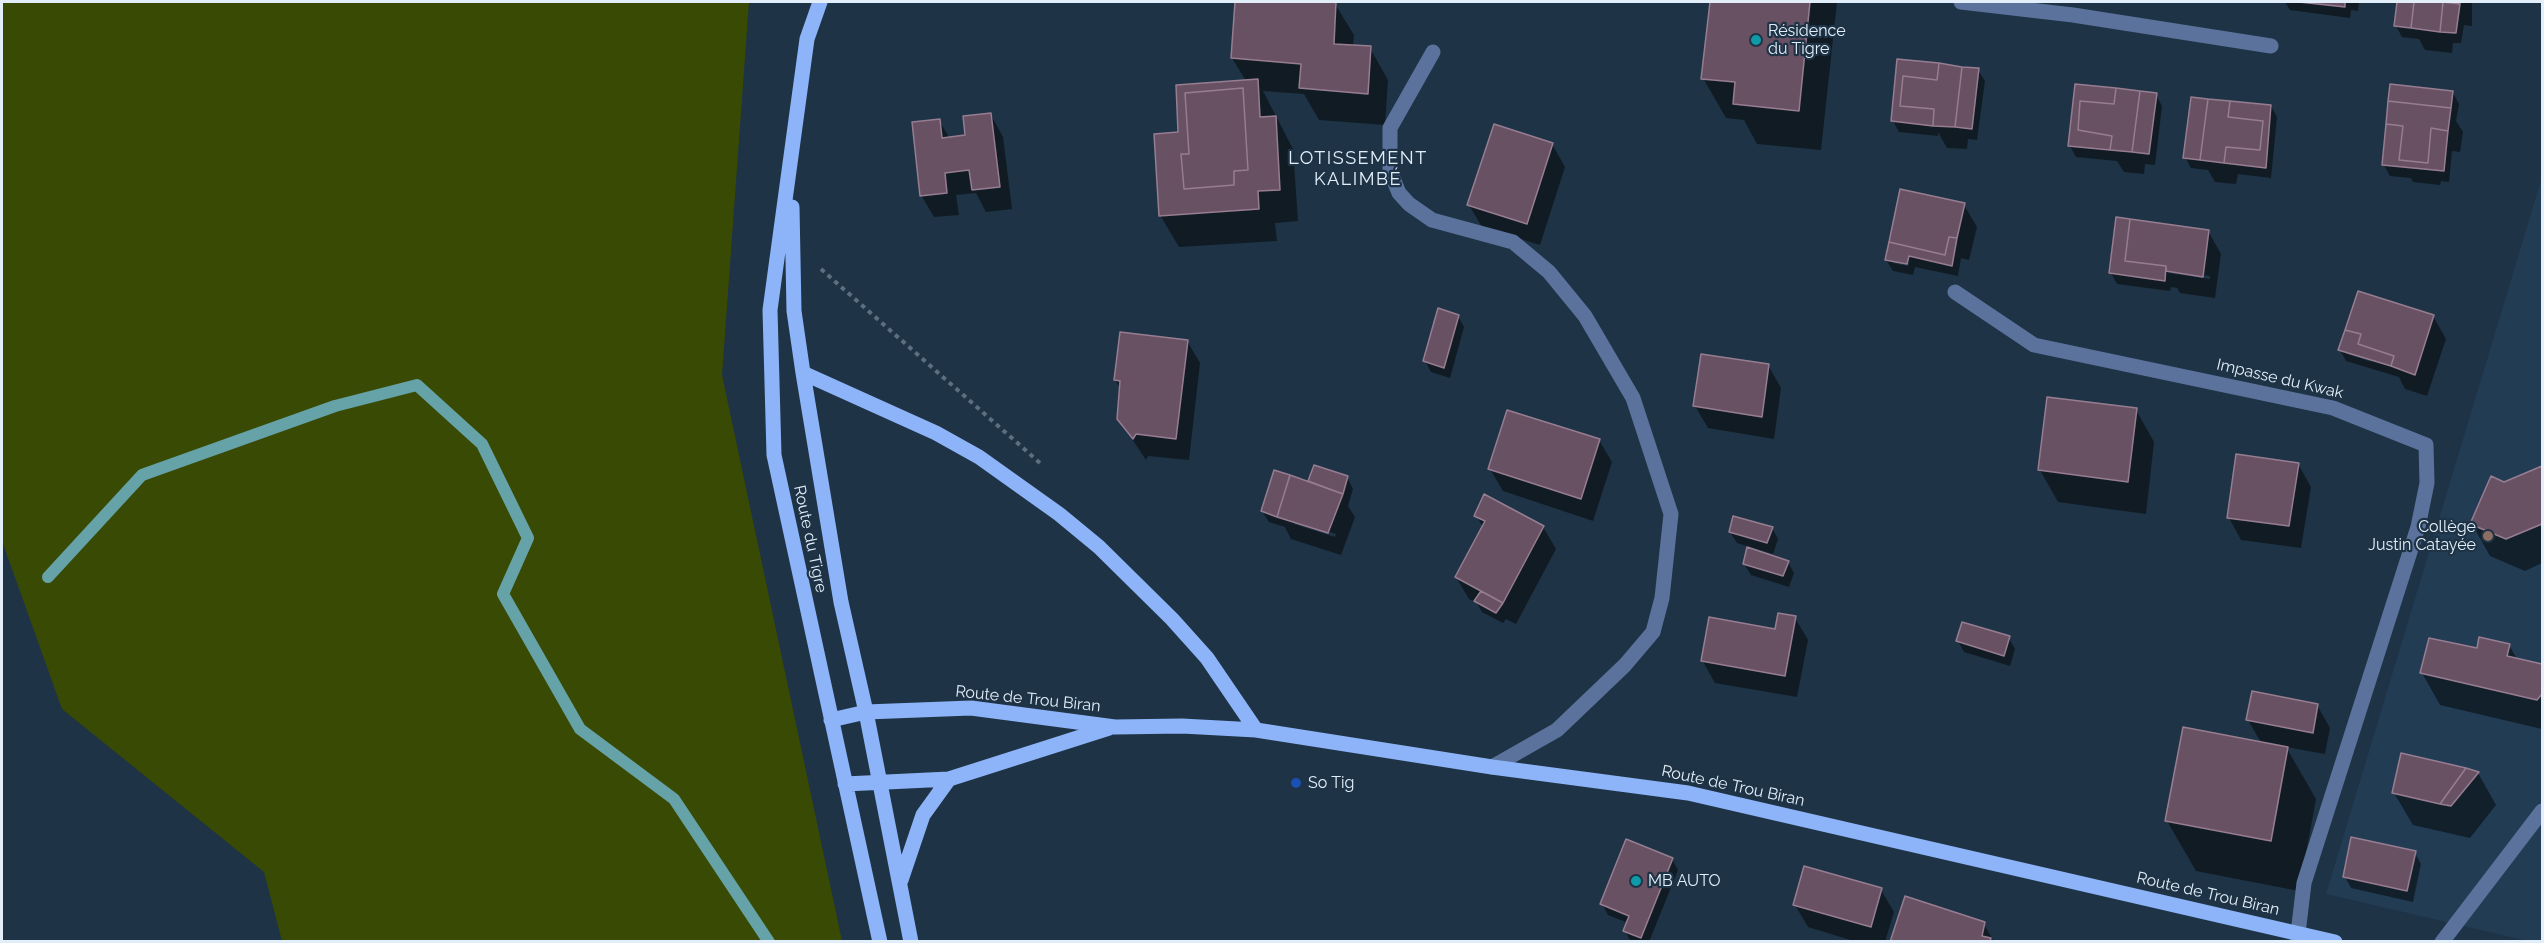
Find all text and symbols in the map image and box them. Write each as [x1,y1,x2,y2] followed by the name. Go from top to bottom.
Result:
[1768,21,1846,59] place label: Résidence du Tigre
[1749,33,1763,47] marker: Résidence du Tigre
[1288,148,1428,190] district label: LOTISSEMENT KALIMBÉ
[2215,355,2345,403] street label: Impasse du Kwak
[789,484,831,594] street label: Route du Tigre
[2368,517,2476,555] place label: Collège Justin Catayée
[2481,529,2495,543] marker: Collège Justin Catayée
[954,682,1102,716] street label: Route de Trou Biran
[1660,761,1806,811] street label: Route de Trou Biran
[1308,773,1354,793] place label: So Tig
[1289,776,1303,790] marker: So Tig
[2135,868,2281,920] street label: Route de Trou Biran
[1648,871,1721,891] place label: MB AUTO
[1629,874,1643,888] marker: MB AUTO

